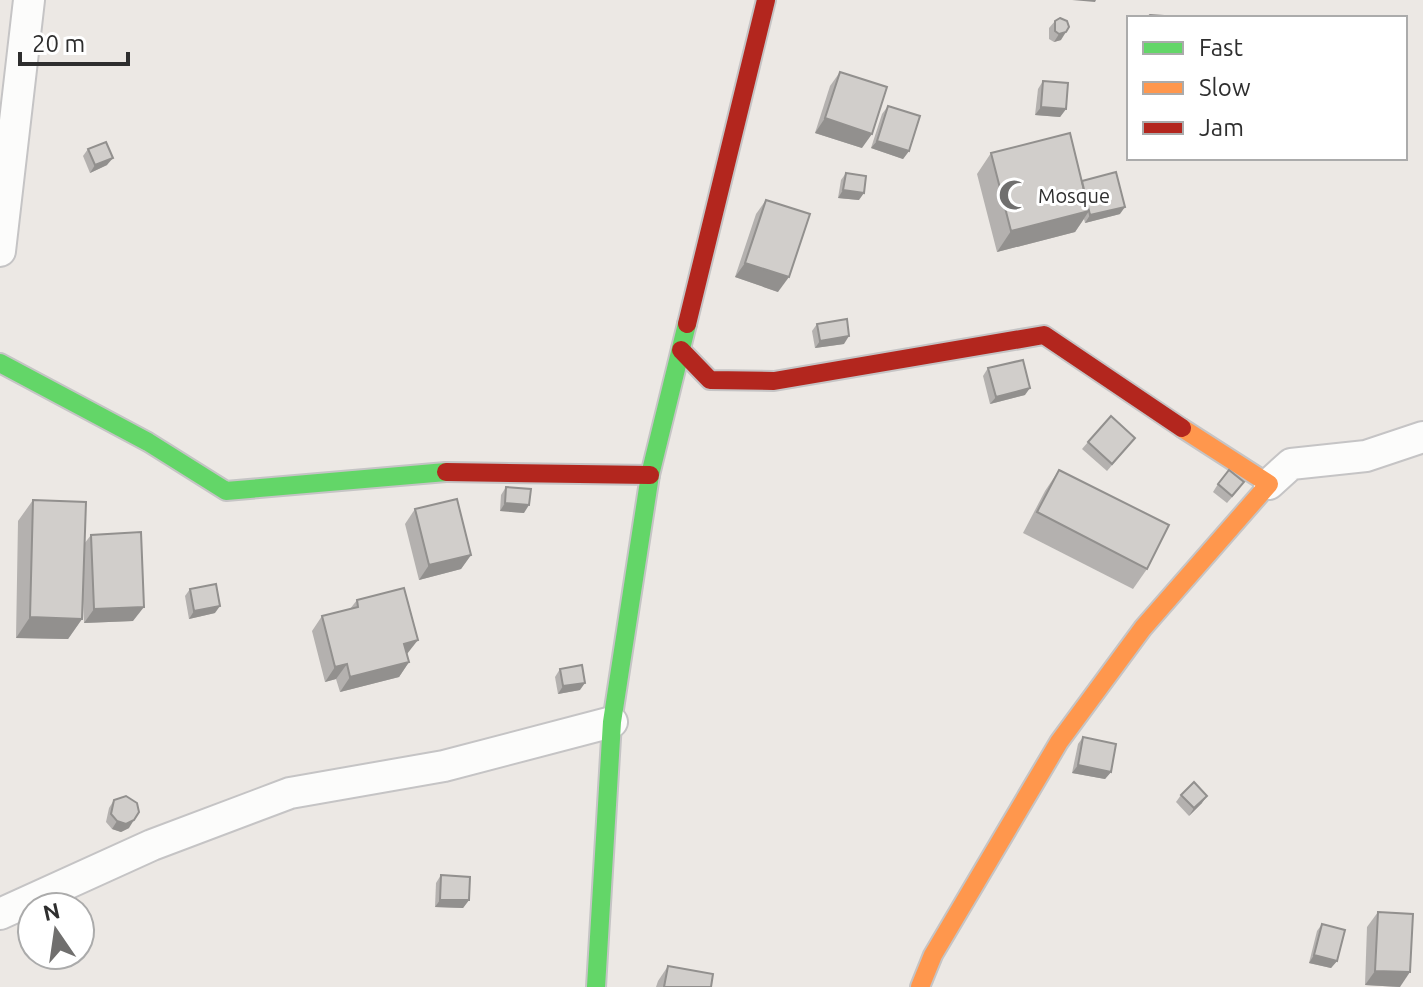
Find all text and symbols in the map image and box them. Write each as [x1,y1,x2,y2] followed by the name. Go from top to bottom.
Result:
[20,16,128,66] scale bar
[1127,16,1407,160] legend
[32,30,85,57] text: 20 m
[1199,34,1243,61] text: Fast
[1199,74,1251,101] text: Slow
[1199,114,1244,141] text: Jam
[997,178,1031,212] mosque icon: Mosque
[1038,184,1110,207] place label: Mosque
[16,891,96,971] north arrow
[41,897,62,925] text: N

